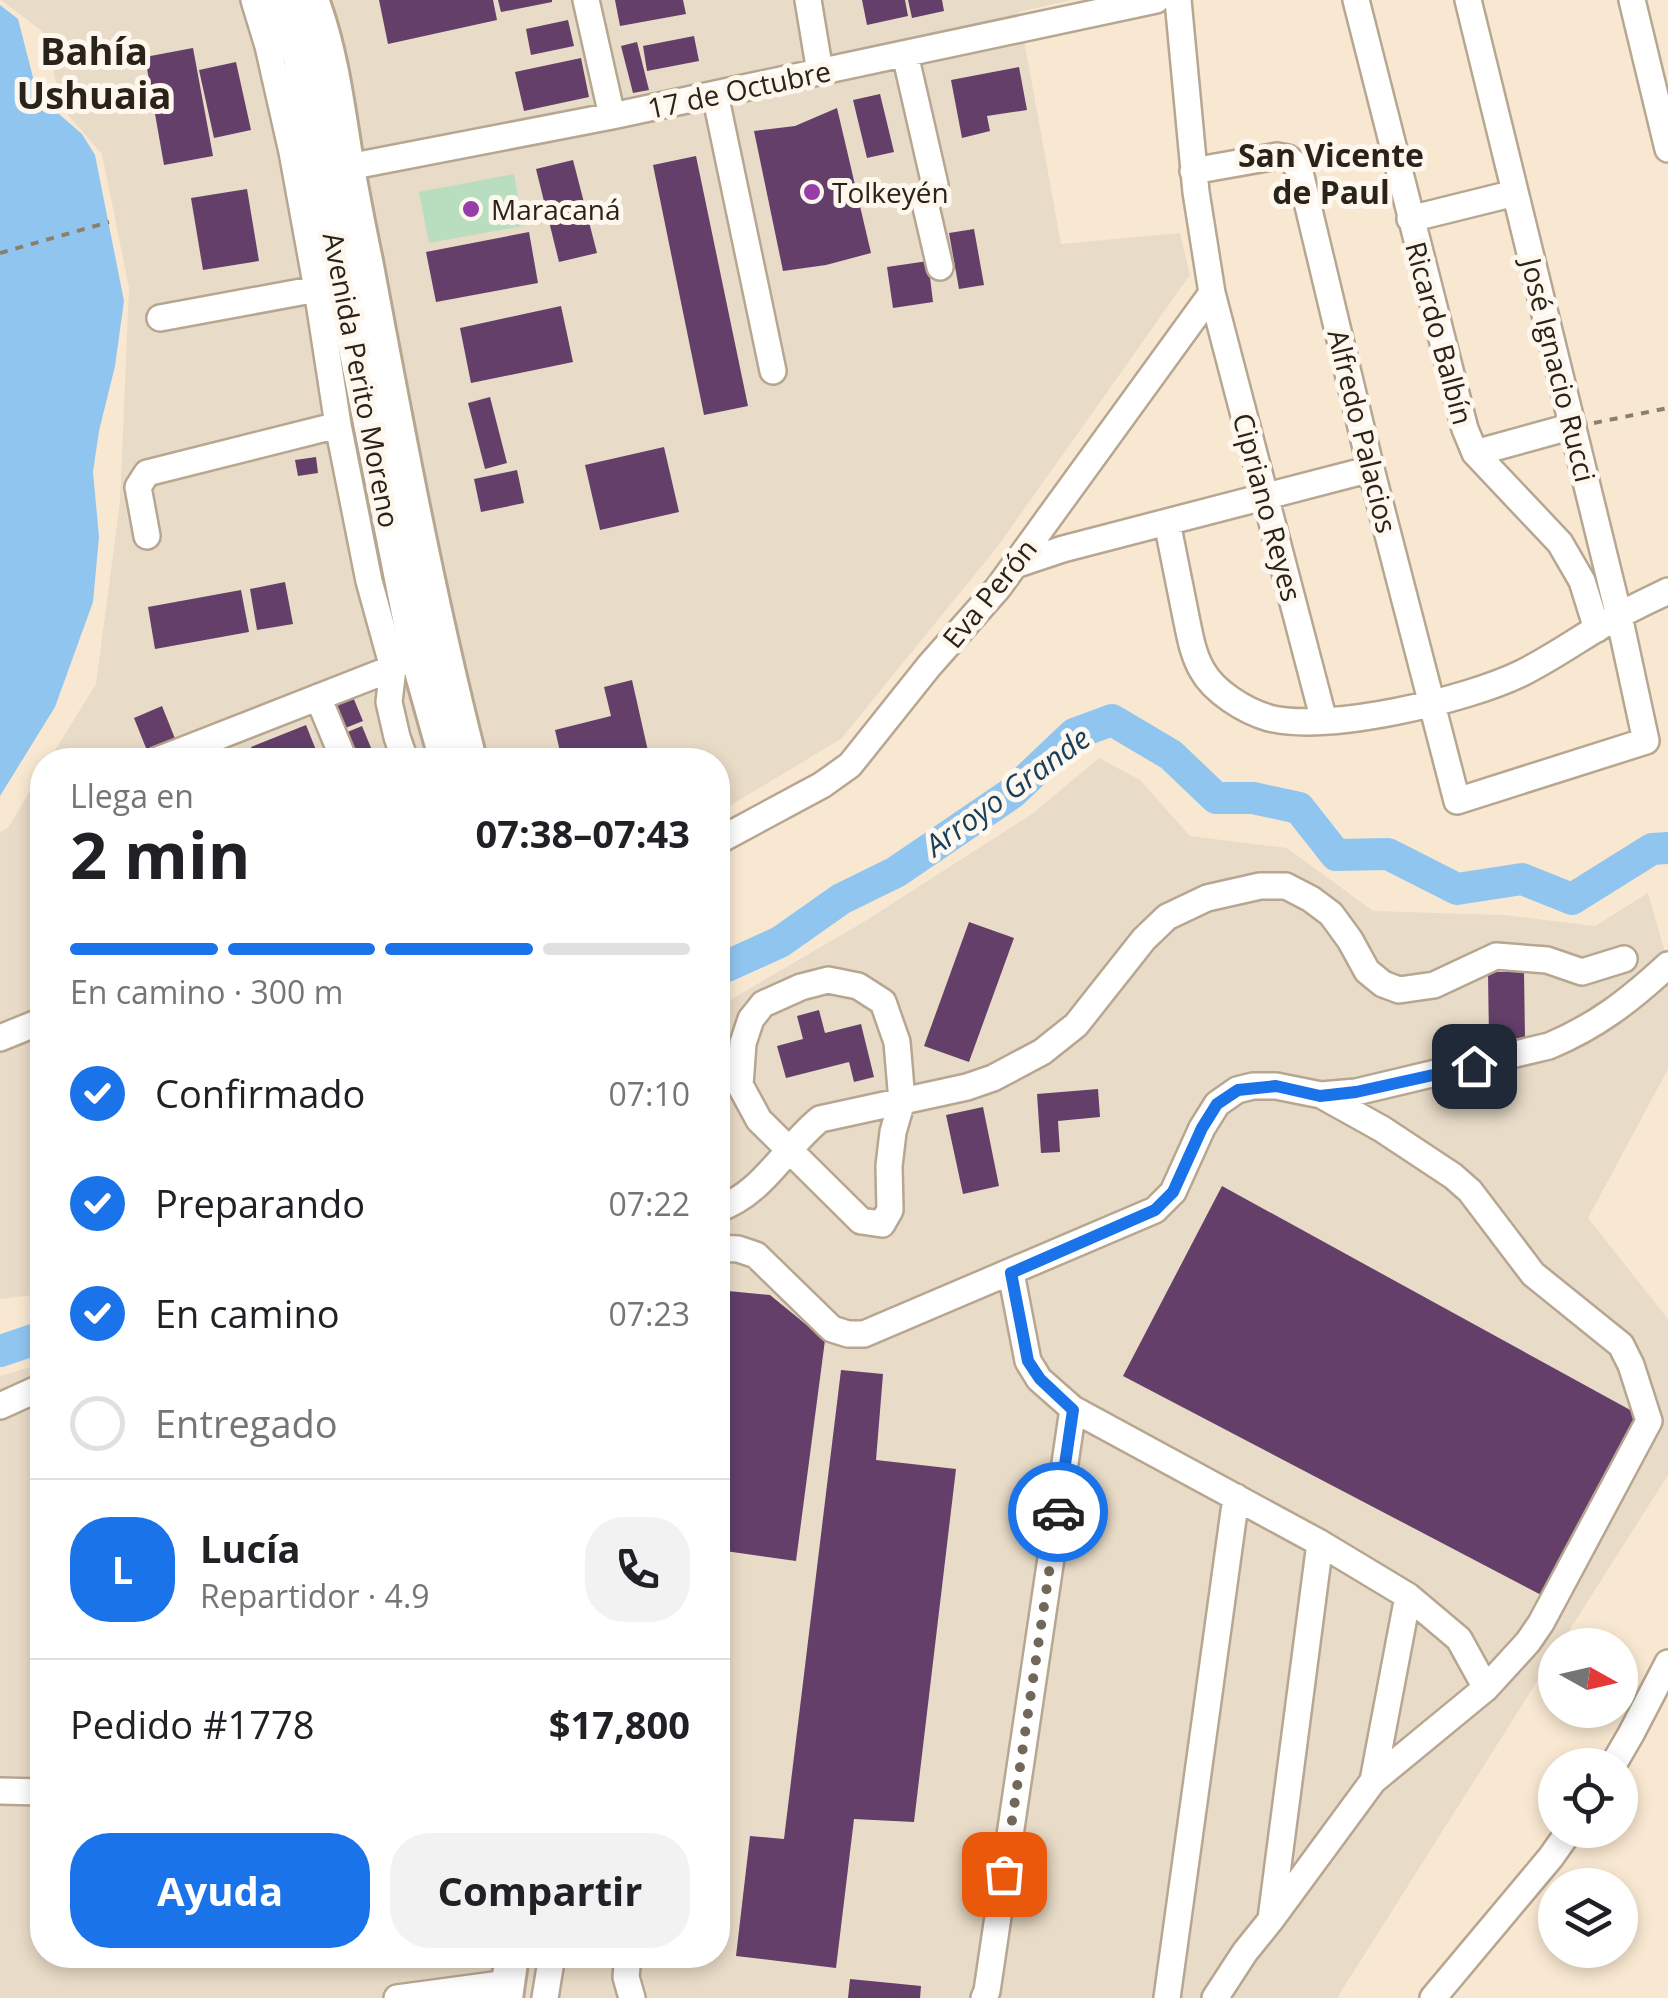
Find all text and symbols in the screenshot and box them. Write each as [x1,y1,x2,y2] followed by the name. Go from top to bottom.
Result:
[16,24,172,120] district label: Bahía Ushuaia
[644,51,834,127] street label: 17 de Octubre
[1238,133,1424,213] district label: San Vicente de Paul
[832,173,949,211] place label: Tolkeyén
[801,181,823,203] marker: Tolkeyén
[491,190,620,228] place label: Maracaná
[460,198,482,220] marker: Maracaná
[315,229,409,531] street label: Avenida Perito Moreno
[1397,237,1483,429] street label: Ricardo Balbín
[1512,251,1605,486] street label: José Ignacio Rucci
[1319,325,1407,537] street label: Alfredo Palacios
[1225,409,1311,605] street label: Cipriano Reyes
[933,530,1045,656] street label: Eva Perón
[915,717,1098,866] water label: Arroyo Grande
[70,774,194,817] text: Llega en
[476,807,690,859] text: 07:38–07:43
[70,810,250,898] text: 2 min
[70,970,343,1013] text: En camino · 300 m
[1432,1024,1517,1109] pin
[1447,1039,1502,1094] icon: home
[70,1066,125,1121] icon: check
[155,1067,365,1119] text: Confirmado
[608,1072,690,1115] text: 07:10
[70,1176,125,1231] icon: check
[155,1177,365,1229] text: Preparando
[608,1182,690,1225] text: 07:22
[70,1286,125,1341] icon: check
[155,1287,340,1339] text: En camino
[608,1292,690,1335] text: 07:23
[155,1397,338,1449] text: Entregado
[1008,1462,1108,1562] courier
[1031,1485,1086,1540] icon: car
[585,1517,690,1622] button: phone
[200,1522,301,1574] text: Lucía
[112,1543,133,1595] text: L
[200,1574,430,1617] text: Repartidor · 4.9
[1538,1628,1638,1728] north arrow
[1538,1628,1638,1968] map controls
[70,1698,314,1750] text: Pedido #1778
[549,1698,690,1750] text: $17,800
[1538,1748,1638,1848] button: locate
[962,1832,1047,1917] pin
[70,1833,370,1948] button: Ayuda
[390,1833,690,1948] button: Compartir
[977,1847,1032,1902] icon: bag
[1538,1868,1638,1968] button: layers

